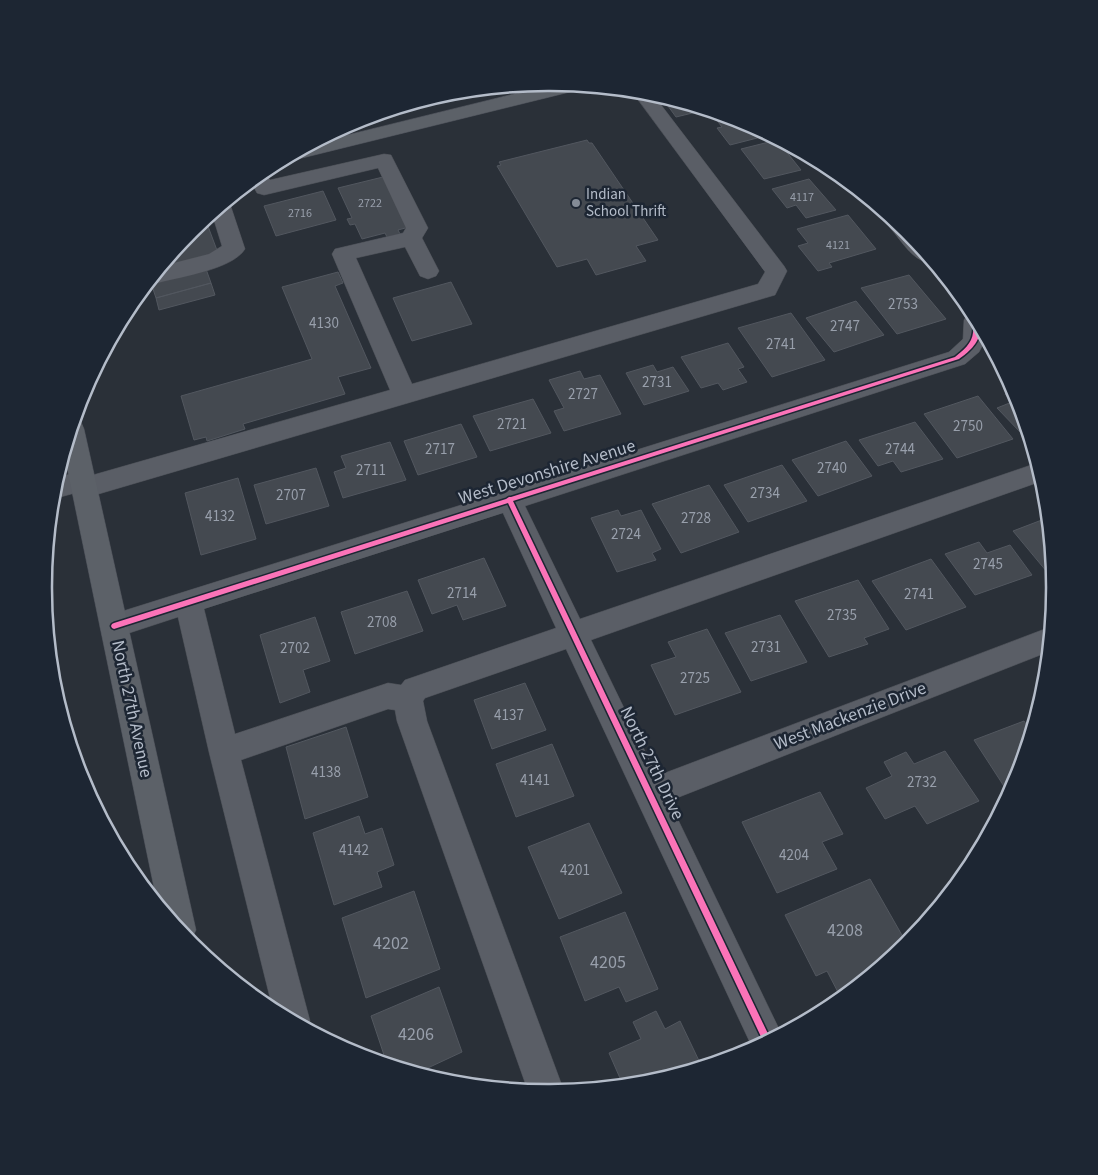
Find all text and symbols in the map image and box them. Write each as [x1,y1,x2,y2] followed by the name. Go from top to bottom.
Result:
[586,184,666,222] place label: Indian School Thrift
[790,189,814,206] house number: 4117
[358,195,382,212] house number: 2722
[570,197,582,209] marker: Indian School Thrift
[288,205,312,222] house number: 2716
[826,237,850,254] house number: 4121
[888,294,918,315] house number: 2753
[309,313,339,334] house number: 4130
[830,316,860,337] house number: 2747
[766,334,796,355] house number: 2741
[642,372,672,393] house number: 2731
[568,384,598,405] house number: 2727
[497,414,527,435] house number: 2721
[953,416,983,437] house number: 2750
[455,433,639,511] street label: West Devonshire Avenue
[425,439,455,460] house number: 2717
[885,439,915,460] house number: 2744
[817,458,847,479] house number: 2740
[356,460,386,481] house number: 2711
[750,483,780,504] house number: 2734
[276,485,306,506] house number: 2707
[205,506,235,527] house number: 4132
[681,508,711,529] house number: 2728
[611,524,641,545] house number: 2724
[973,554,1003,575] house number: 2745
[447,583,477,604] house number: 2714
[904,584,934,605] house number: 2741
[827,605,857,626] house number: 2735
[367,612,397,633] house number: 2708
[751,637,781,658] house number: 2731
[105,638,159,780] street label: North 27th Avenue
[280,638,310,659] house number: 2702
[680,668,710,689] house number: 2725
[770,675,930,757] street label: West Mackenzie Drive
[614,702,690,824] street label: North 27th Drive
[494,705,524,726] house number: 4137
[311,762,341,783] house number: 4138
[520,770,550,791] house number: 4141
[907,772,937,793] house number: 2732
[339,840,369,861] house number: 4142
[779,845,809,866] house number: 4204
[560,860,590,881] house number: 4201
[827,918,863,943] house number: 4208
[373,931,409,956] house number: 4202
[590,950,626,975] house number: 4205
[398,1022,434,1047] house number: 4206

